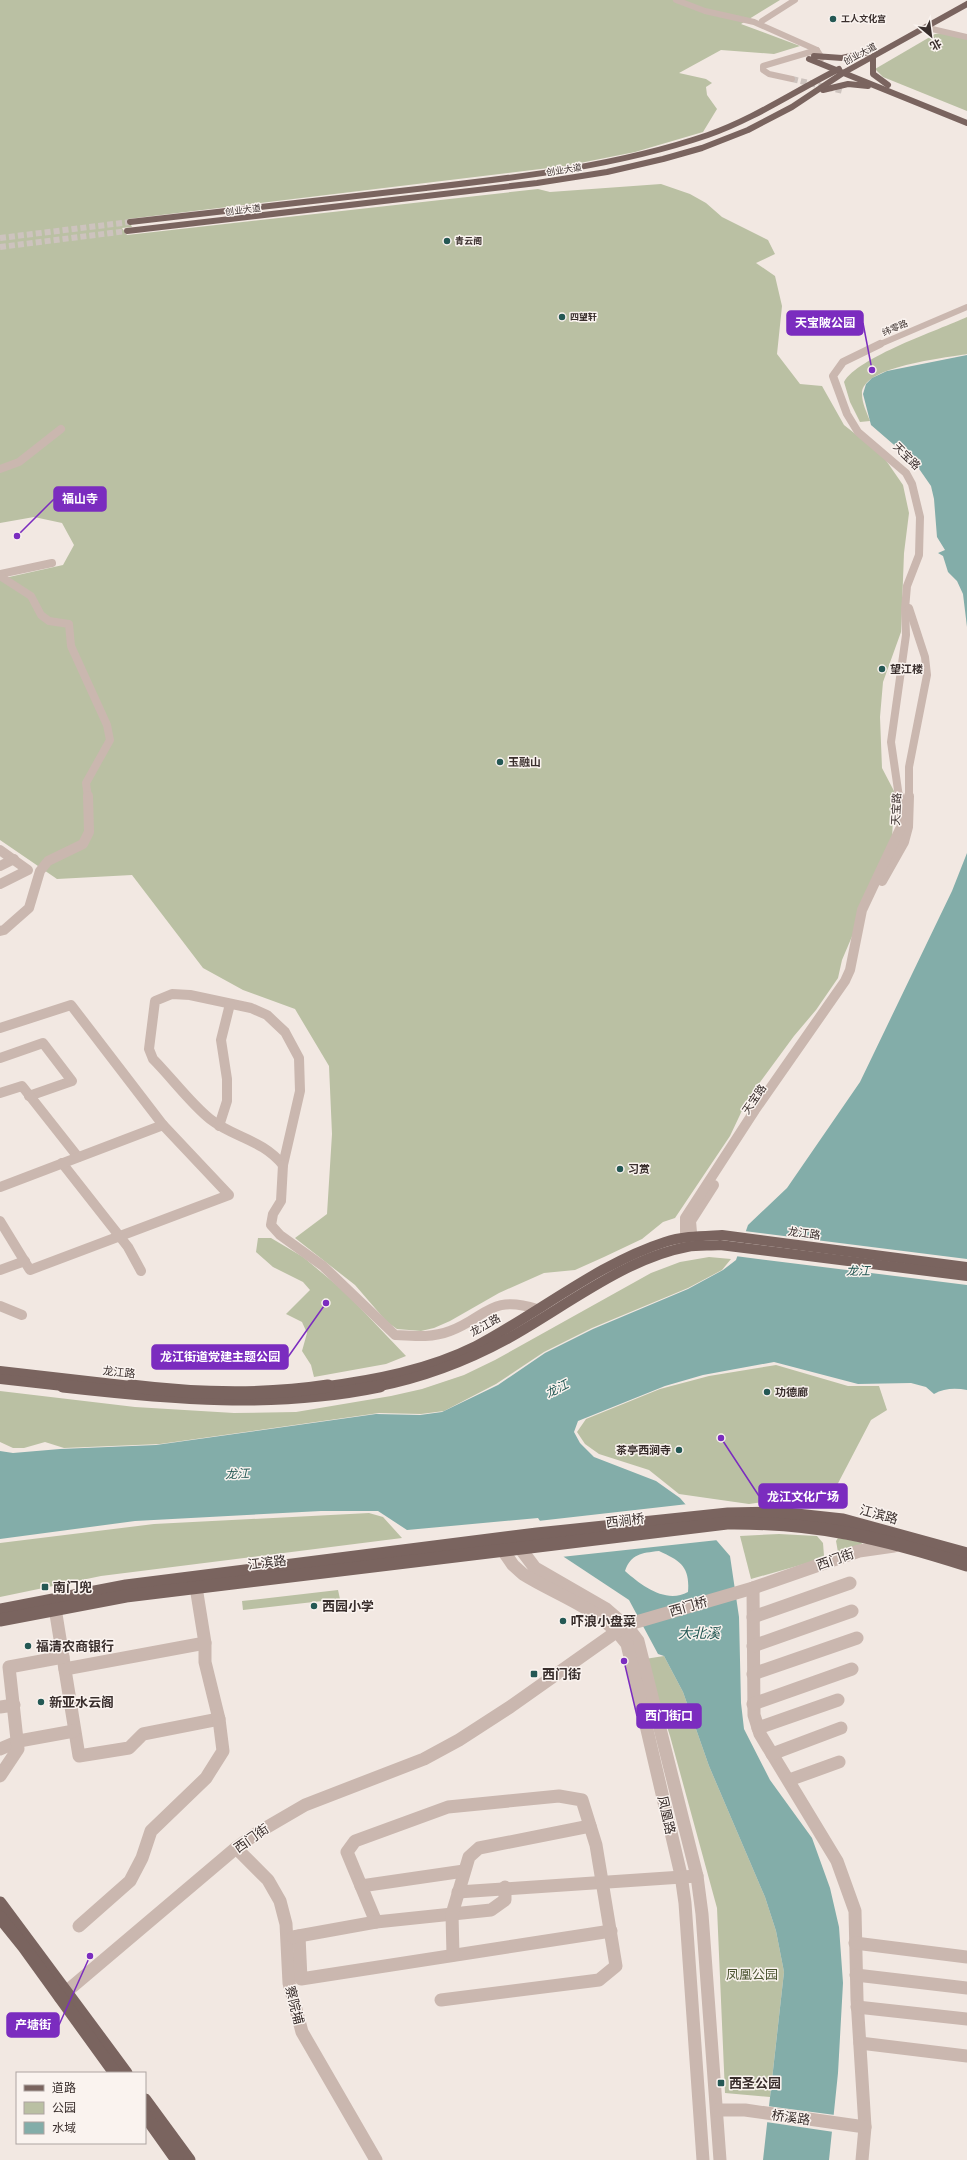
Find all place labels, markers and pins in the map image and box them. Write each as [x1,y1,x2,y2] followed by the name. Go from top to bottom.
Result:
[841,13,886,24] place label: 工人文化宫
[828,14,838,24] marker: 工人文化宫
[442,236,452,246] marker: 青云阁
[455,236,482,246] place label: 青云阁
[787,311,863,335] callout: 天宝陂公园
[557,312,567,322] marker: 四望轩
[570,312,597,322] place label: 四望轩
[54,487,106,511] callout: 福山寺
[890,663,923,676] place label: 望江楼
[877,664,887,674] marker: 望江楼
[508,756,541,769] place label: 玉融山
[495,757,505,767] marker: 玉融山
[628,1163,650,1176] place label: 习赏
[615,1164,625,1174] marker: 习赏
[152,1345,288,1369] callout: 龙江街道党建主题公园
[775,1386,808,1399] place label: 功德廊
[762,1387,772,1397] marker: 功德廊
[616,1444,671,1457] place label: 茶亭西涧寺
[674,1445,684,1455] marker: 茶亭西涧寺
[759,1484,847,1508] callout: 龙江文化广场
[53,1580,92,1595] place label: 南门兜
[40,1582,50,1592] marker: 南门兜
[322,1599,374,1614] place label: 西园小学
[309,1601,319,1611] marker: 西园小学
[571,1614,636,1629] place label: 吓浪小盘菜
[558,1616,568,1626] marker: 吓浪小盘菜
[36,1639,114,1654] place label: 福清农商银行
[23,1641,33,1651] marker: 福清农商银行
[542,1667,581,1682] place label: 西门街
[529,1669,539,1679] marker: 西门街
[49,1695,114,1710] place label: 新亚水云阁
[36,1697,46,1707] marker: 新亚水云阁
[637,1704,701,1728] callout: 西门街口
[7,2013,59,2037] callout: 产塘街
[729,2076,781,2091] place label: 西圣公园
[716,2078,726,2088] marker: 西圣公园

